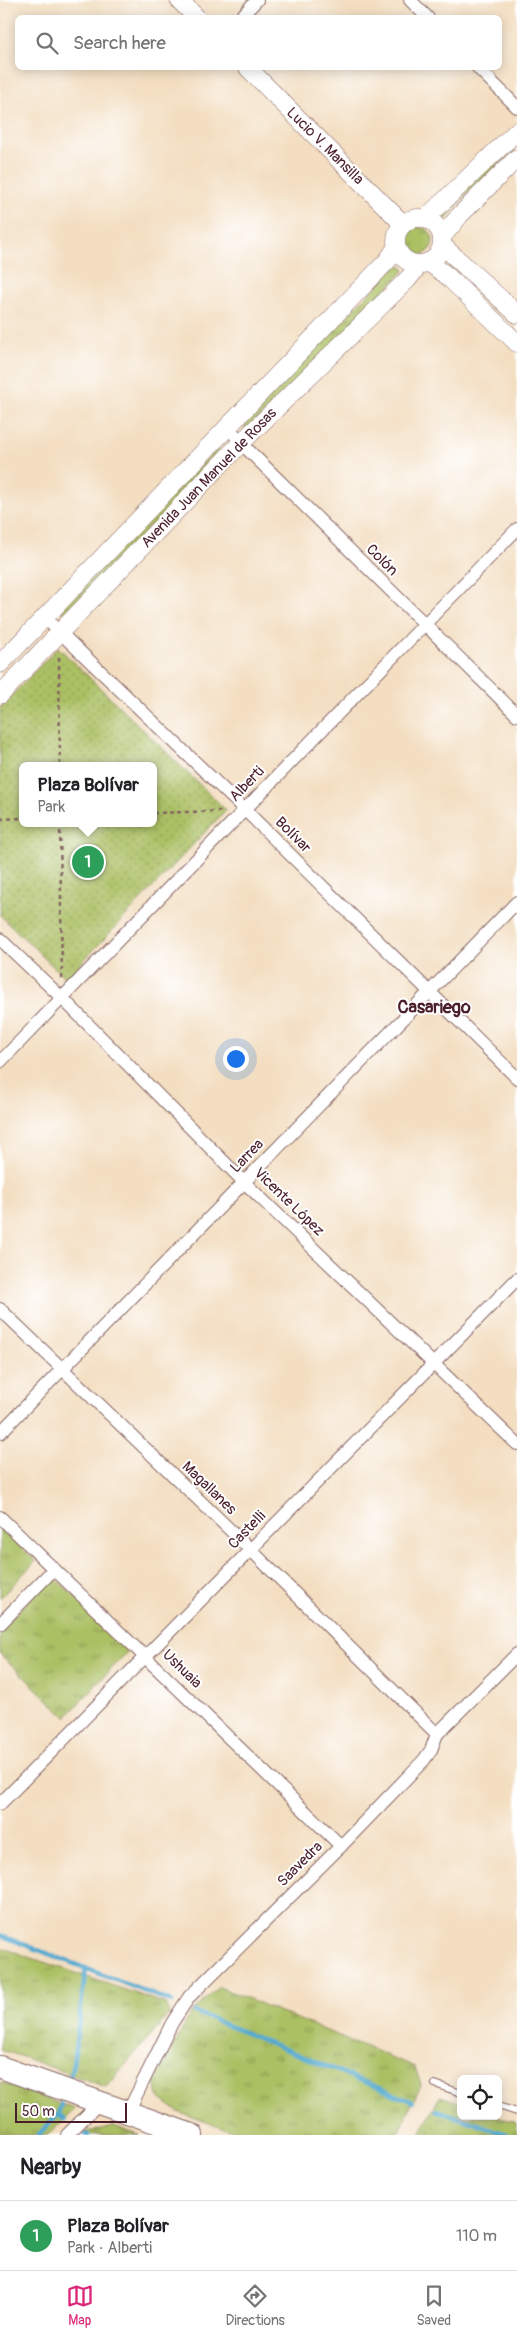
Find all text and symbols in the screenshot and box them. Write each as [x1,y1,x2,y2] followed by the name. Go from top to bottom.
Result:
[15,15,502,70] search box
[33,29,61,57] icon: search
[73,31,166,55] text: Search here
[282,103,368,189] street label: Lucio V. Mansilla
[137,404,281,552] street label: Avenida Juan Manuel de Rosas
[362,540,402,580] street label: Colón
[19,762,157,827] popup
[226,762,269,806] street label: Alberti
[37,773,139,797] text: Plaza Bolívar
[37,797,65,817] text: Park
[271,813,316,858] street label: Bolívar
[72,843,104,881] pin: 1
[397,996,471,1019] district label: Casariego
[223,1046,249,1072] your location
[226,1135,268,1177] street label: Larrea
[250,1164,328,1240] street label: Vicente López
[178,1457,240,1519] street label: Magallanes
[224,1507,270,1553] street label: Castelli
[158,1646,206,1692] street label: Ushuaia
[273,1837,327,1891] street label: Saavedra
[457,2075,502,2120] map controls
[457,2075,502,2120] button: locate
[15,2100,128,2123] scale bar
[22,2103,55,2120] text: 50 m
[20,2154,81,2181] text: Nearby
[67,2214,169,2238] text: Plaza Bolívar
[33,2226,39,2246] text: 1
[456,2226,497,2246] text: 110 m
[67,2238,152,2258] text: Park · Alberti
[66,2282,94,2329] tab: Map
[225,2282,285,2329] tab: Directions
[416,2282,451,2329] tab: Saved

